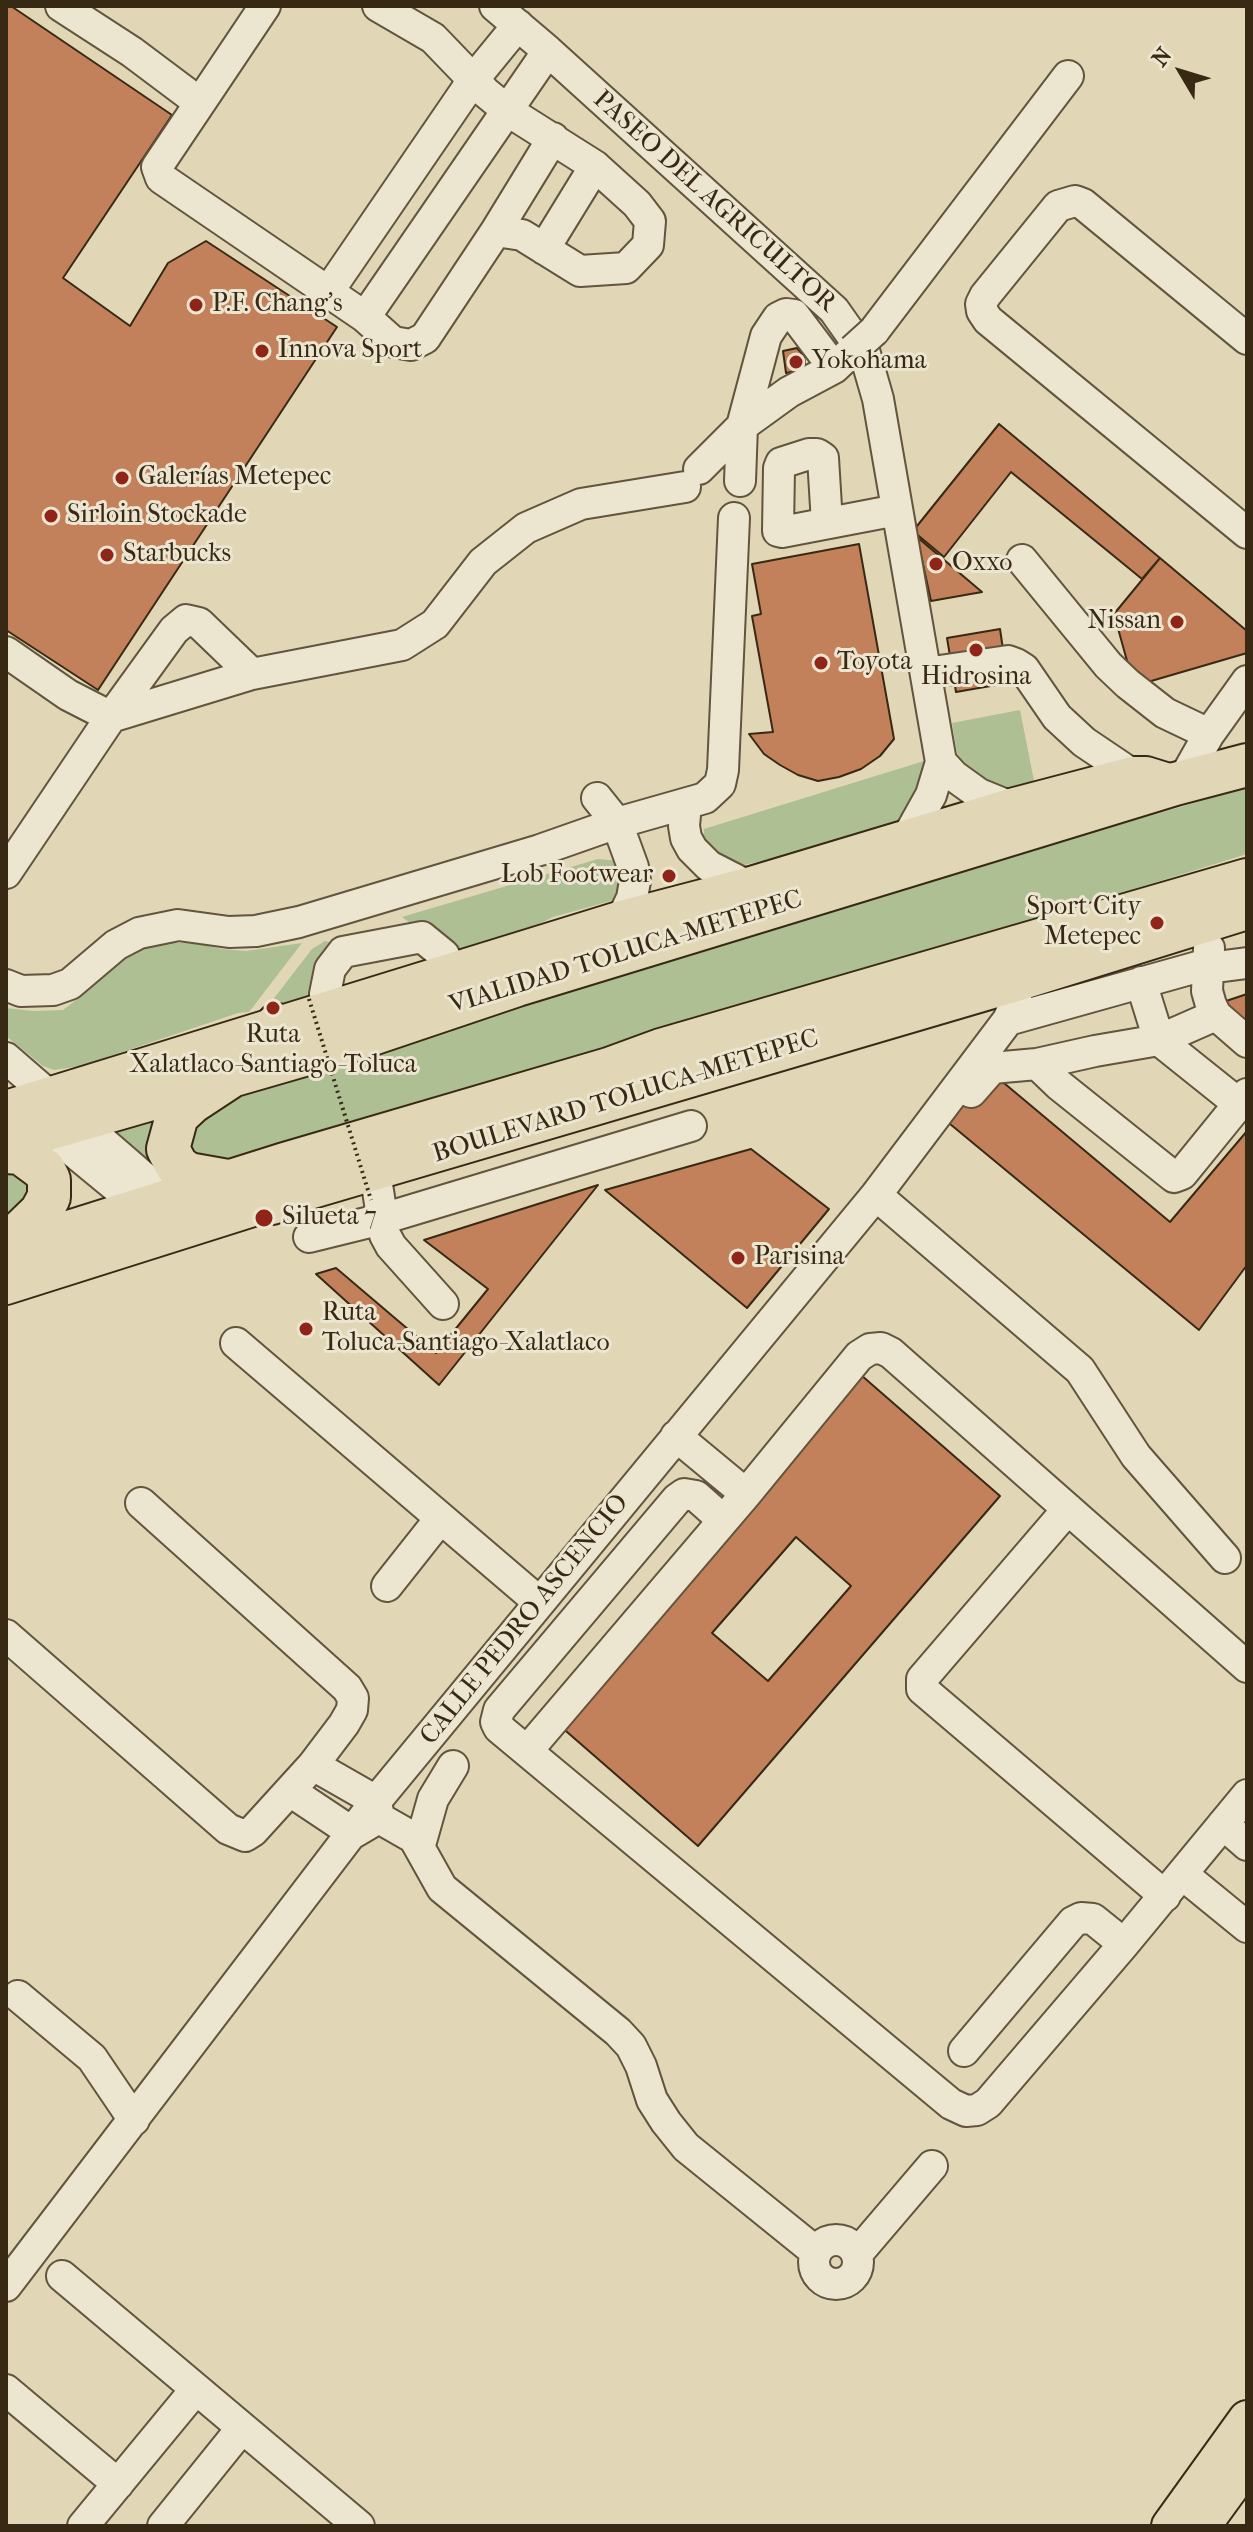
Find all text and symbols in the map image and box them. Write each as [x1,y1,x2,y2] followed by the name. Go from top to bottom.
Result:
[1141,32,1221,112] north arrow
[1147,43,1177,72] text: N
[586,85,842,319] street label: PASEO DEL AGRICULTOR
[212,289,343,321] place label: P.F. Chang's
[187,296,205,314] marker: P.F. Chang's
[278,335,422,367] place label: Innova Sport
[253,342,271,360] marker: Innova Sport
[812,346,927,378] place label: Yokohama
[787,353,805,371] marker: Yokohama
[138,462,331,494] place label: Galerías Metepec
[113,469,131,487] marker: Galerías Metepec
[67,500,247,532] place label: Sirloin Stockade
[42,507,60,525] marker: Sirloin Stockade
[123,539,231,571] place label: Starbucks
[98,546,116,564] marker: Starbucks
[952,548,1012,580] place label: Oxxo
[927,555,945,573] marker: Oxxo
[1088,606,1161,638] place label: Nissan
[1168,613,1186,631] marker: Nissan
[967,641,985,659] marker: Hidrosina
[837,647,912,679] place label: Toyota
[812,654,830,672] marker: Toyota
[921,662,1031,694] place label: Hidrosina
[501,860,653,892] place label: Lob Footwear
[660,867,678,885] marker: Lob Footwear
[446,884,806,1022] street label: VIALIDAD TOLUCA-METEPEC
[1026,892,1141,954] place label: Sport City Metepec
[1148,914,1166,932] marker: Sport City Metepec
[264,999,282,1017] marker: Ruta Xalatlaco-Santiago-Toluca
[129,1020,417,1082] place label: Ruta Xalatlaco-Santiago-Toluca
[429,1023,823,1171] street label: BOULEVARD TOLUCA-METEPEC
[282,1202,377,1234] place label: Silueta 7
[253,1207,275,1229] marker: Silueta 7
[754,1242,845,1274] place label: Parisina
[729,1249,747,1267] marker: Parisina
[322,1298,610,1360] place label: Ruta Toluca-Santiago-Xalatlaco
[297,1320,315,1338] marker: Ruta Toluca-Santiago-Xalatlaco
[414,1488,636,1752] street label: CALLE PEDRO ASCENCIO

